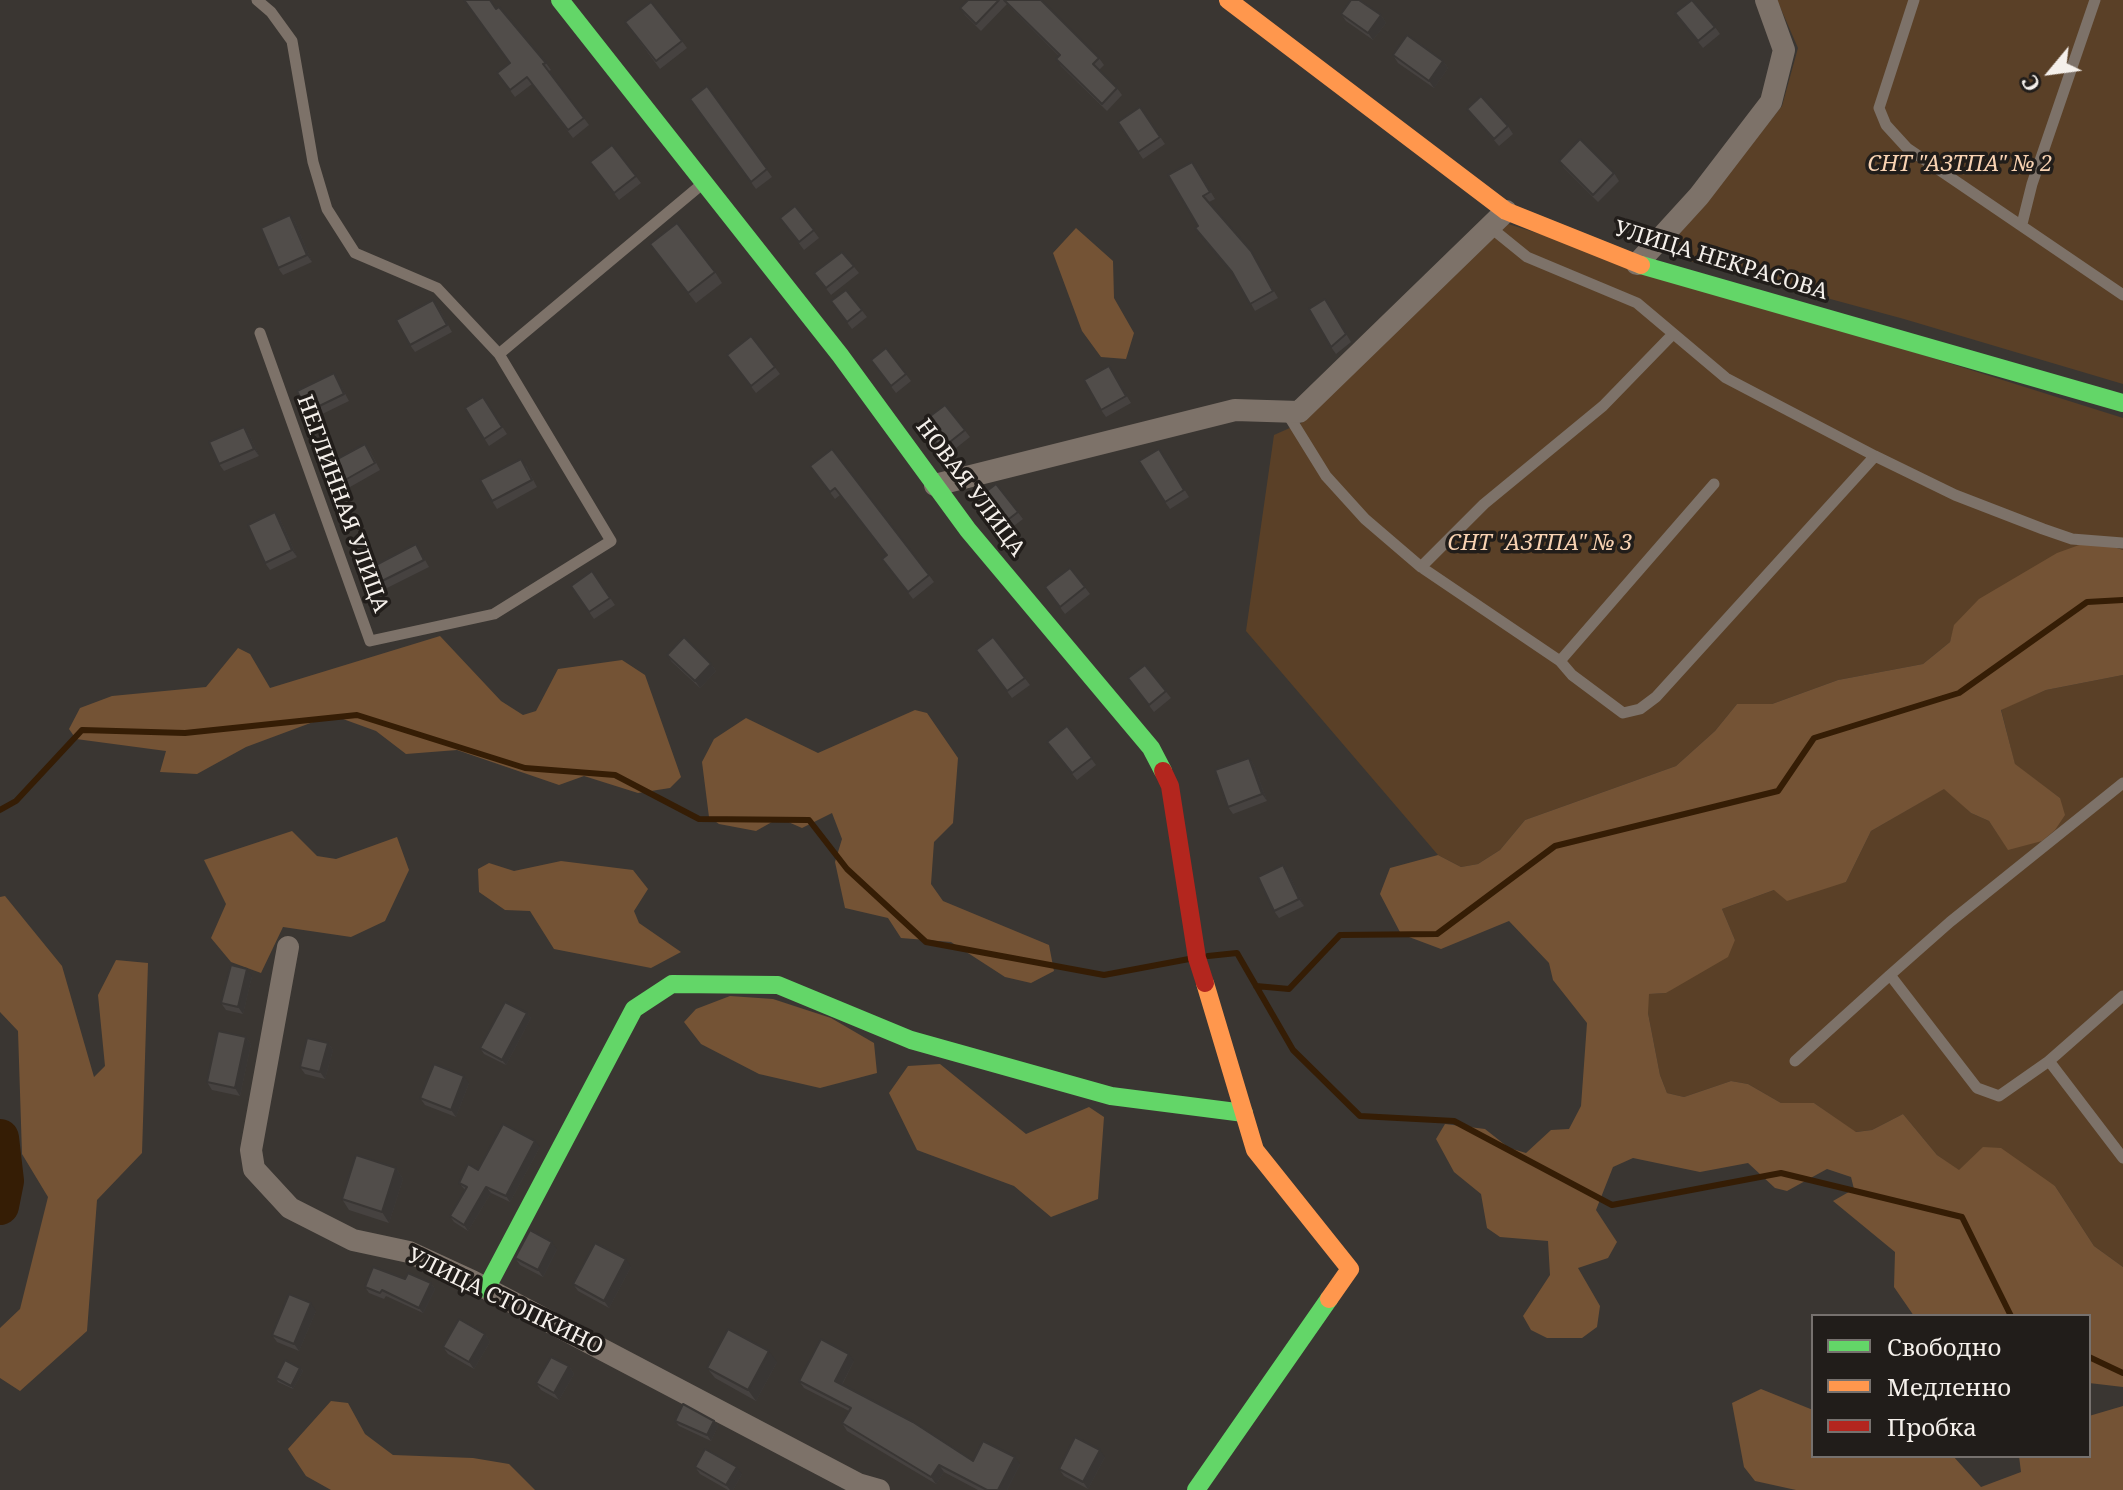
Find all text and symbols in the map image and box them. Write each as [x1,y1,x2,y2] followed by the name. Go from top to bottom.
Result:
[2011,32,2091,112] north arrow
[2013,70,2047,97] text: С
[1867,152,2053,178] park label: СНТ "АЗТПА" № 2
[1611,216,1831,306] street label: УЛИЦА НЕКРАСОВА
[290,392,394,616] street label: НЕГЛИННАЯ УЛИЦА
[910,414,1030,562] street label: НОВАЯ УЛИЦА
[1447,531,1633,557] park label: СНТ "АЗТПА" № 3
[403,1243,607,1361] street label: УЛИЦА СТОПКИНО
[1811,1314,2091,1458] legend
[1887,1330,2001,1363] text: Свободно
[1887,1370,2011,1403] text: Медленно
[1887,1410,1977,1443] text: Пробка

